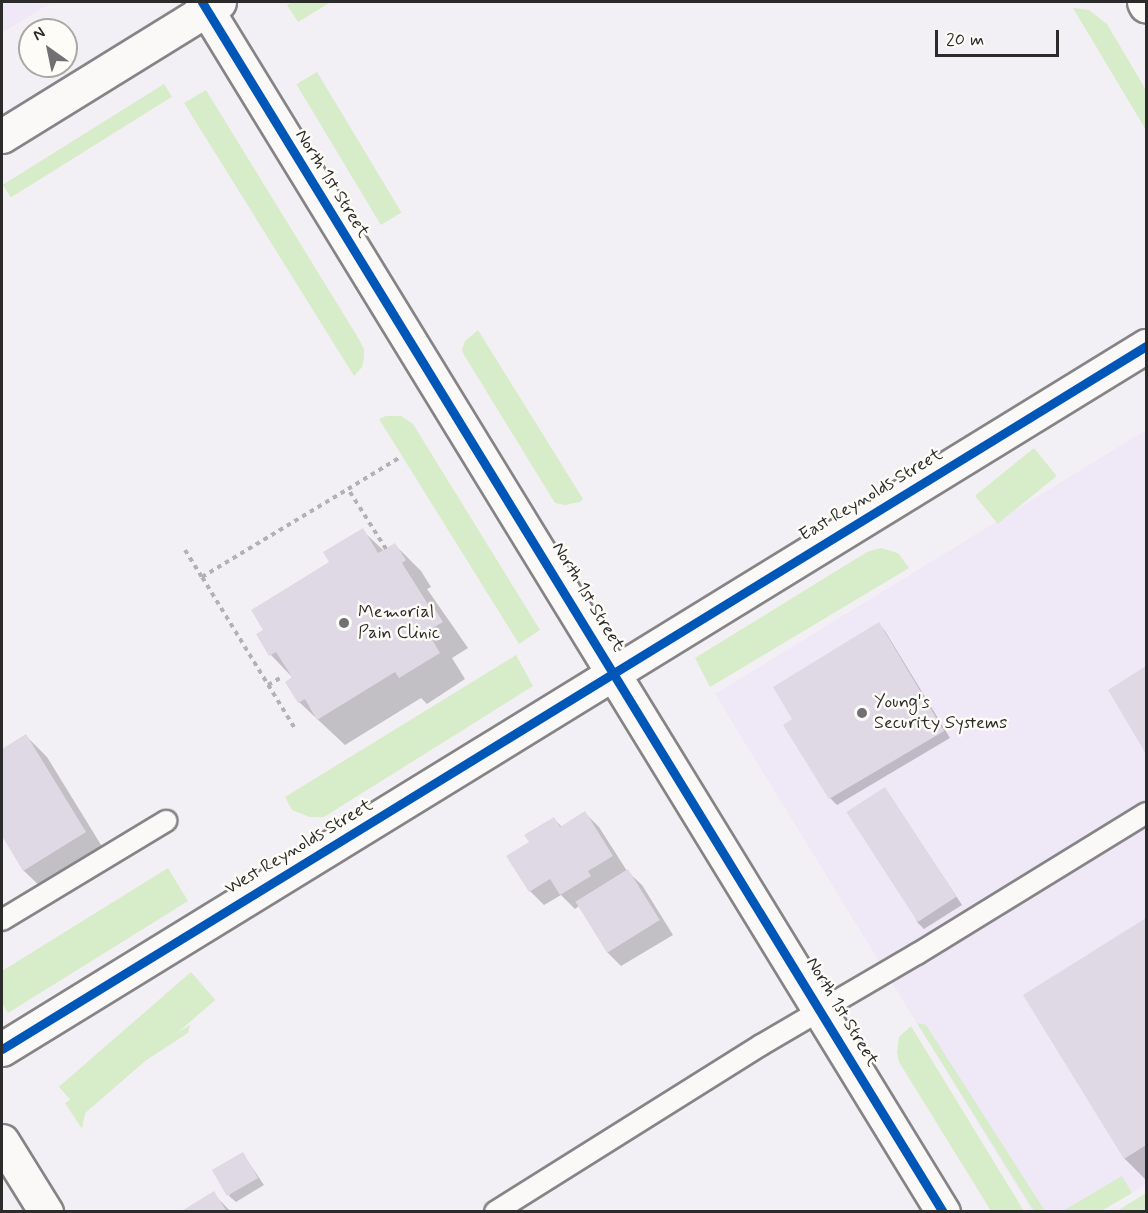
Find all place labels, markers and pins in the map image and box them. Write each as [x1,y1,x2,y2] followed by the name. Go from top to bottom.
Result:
[358,602,441,644] place label: Memorial Pain Clinic
[335,614,353,632] marker: Memorial Pain Clinic
[874,692,1008,734] place label: Young's Security Systems
[855,706,869,720] marker: Young's Security Systems

